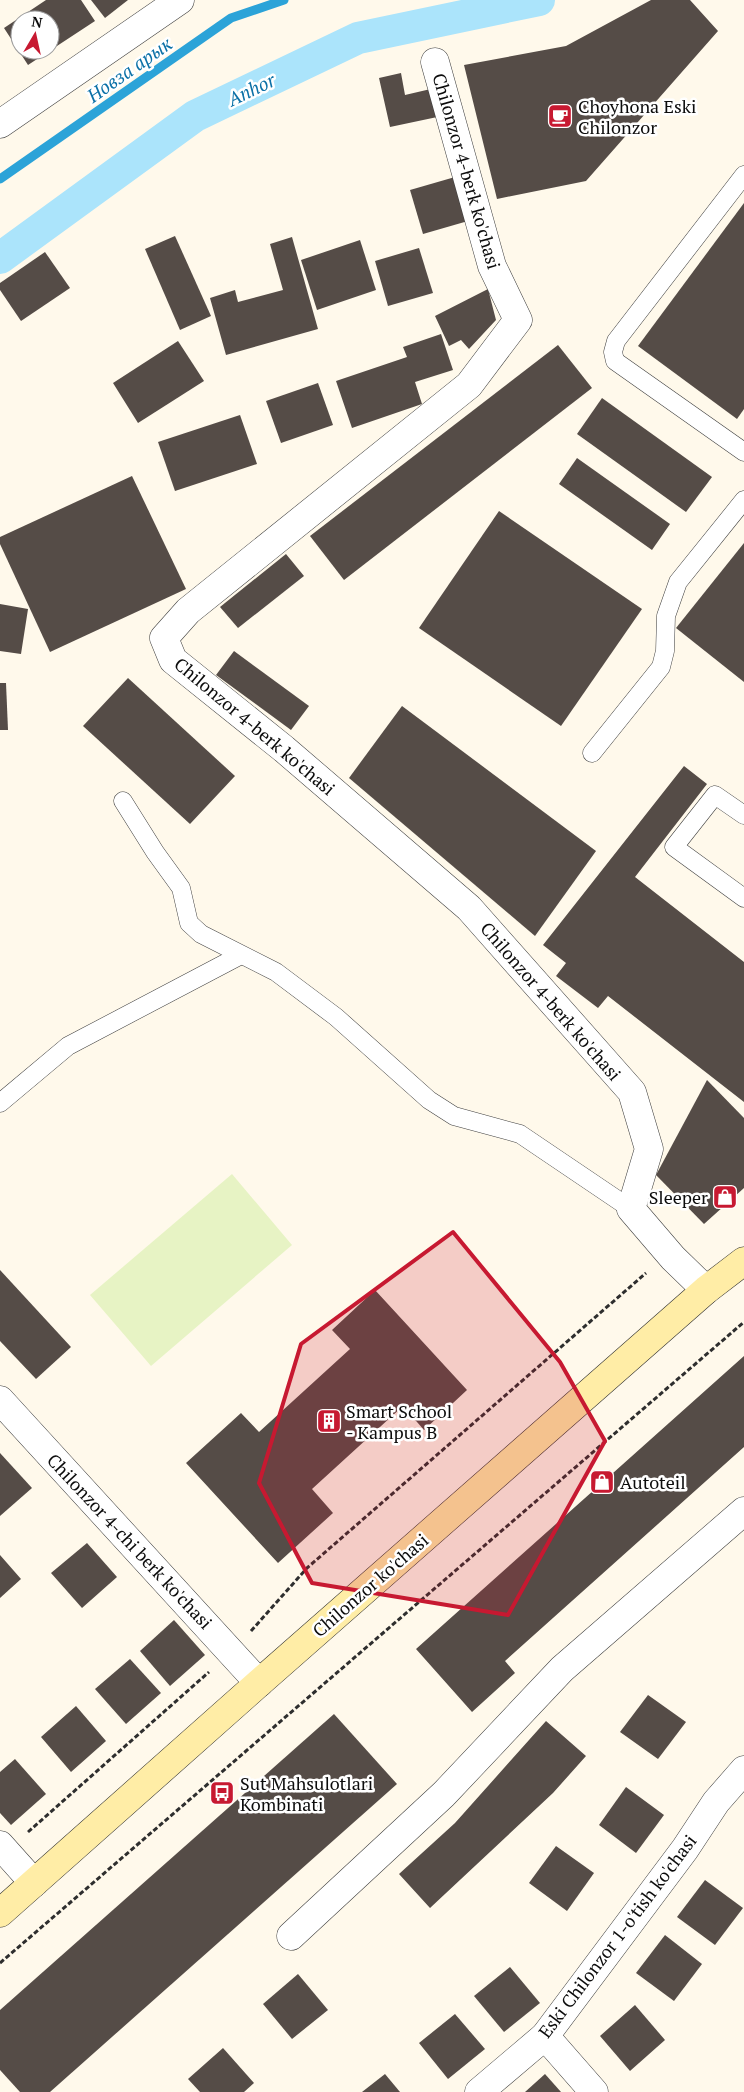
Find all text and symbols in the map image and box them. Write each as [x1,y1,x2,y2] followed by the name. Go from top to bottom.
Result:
[10,10,60,60] north arrow
[30,11,44,32] text: N
[81,30,177,108] water label: Новза арык
[222,66,280,112] water label: Anhor
[427,70,507,272] street label: Chilonzor 4-berk ko'chasi
[578,94,697,139] place label: Choyhona Eski Chilonzor
[547,103,573,129] cafe icon: Choyhona Eski Chilonzor
[170,652,340,800] street label: Chilonzor 4-berk ko'chasi
[475,917,627,1085] street label: Chilonzor 4-berk ko'chasi
[712,1184,738,1210] shop icon: Sleeper
[649,1185,708,1209] place label: Sleeper
[346,1399,452,1444] place label: Smart School - Kampus B
[316,1408,342,1434] building icon: Smart School - Kampus B
[42,1448,218,1634] street label: Chilonzor 4-chi berk ko'chasi
[589,1469,615,1495] shop icon: Autoteil
[620,1470,686,1494] place label: Autoteil
[307,1528,433,1642] street label: Chilonzor ko'chasi
[240,1771,373,1816] place label: Sut Mahsulotlari Kombinati
[209,1780,235,1806] bus stop icon: Sut Mahsulotlari Kombinati
[533,1829,701,2043] street label: Eski Chilonzor 1-o'tish ko'chasi

